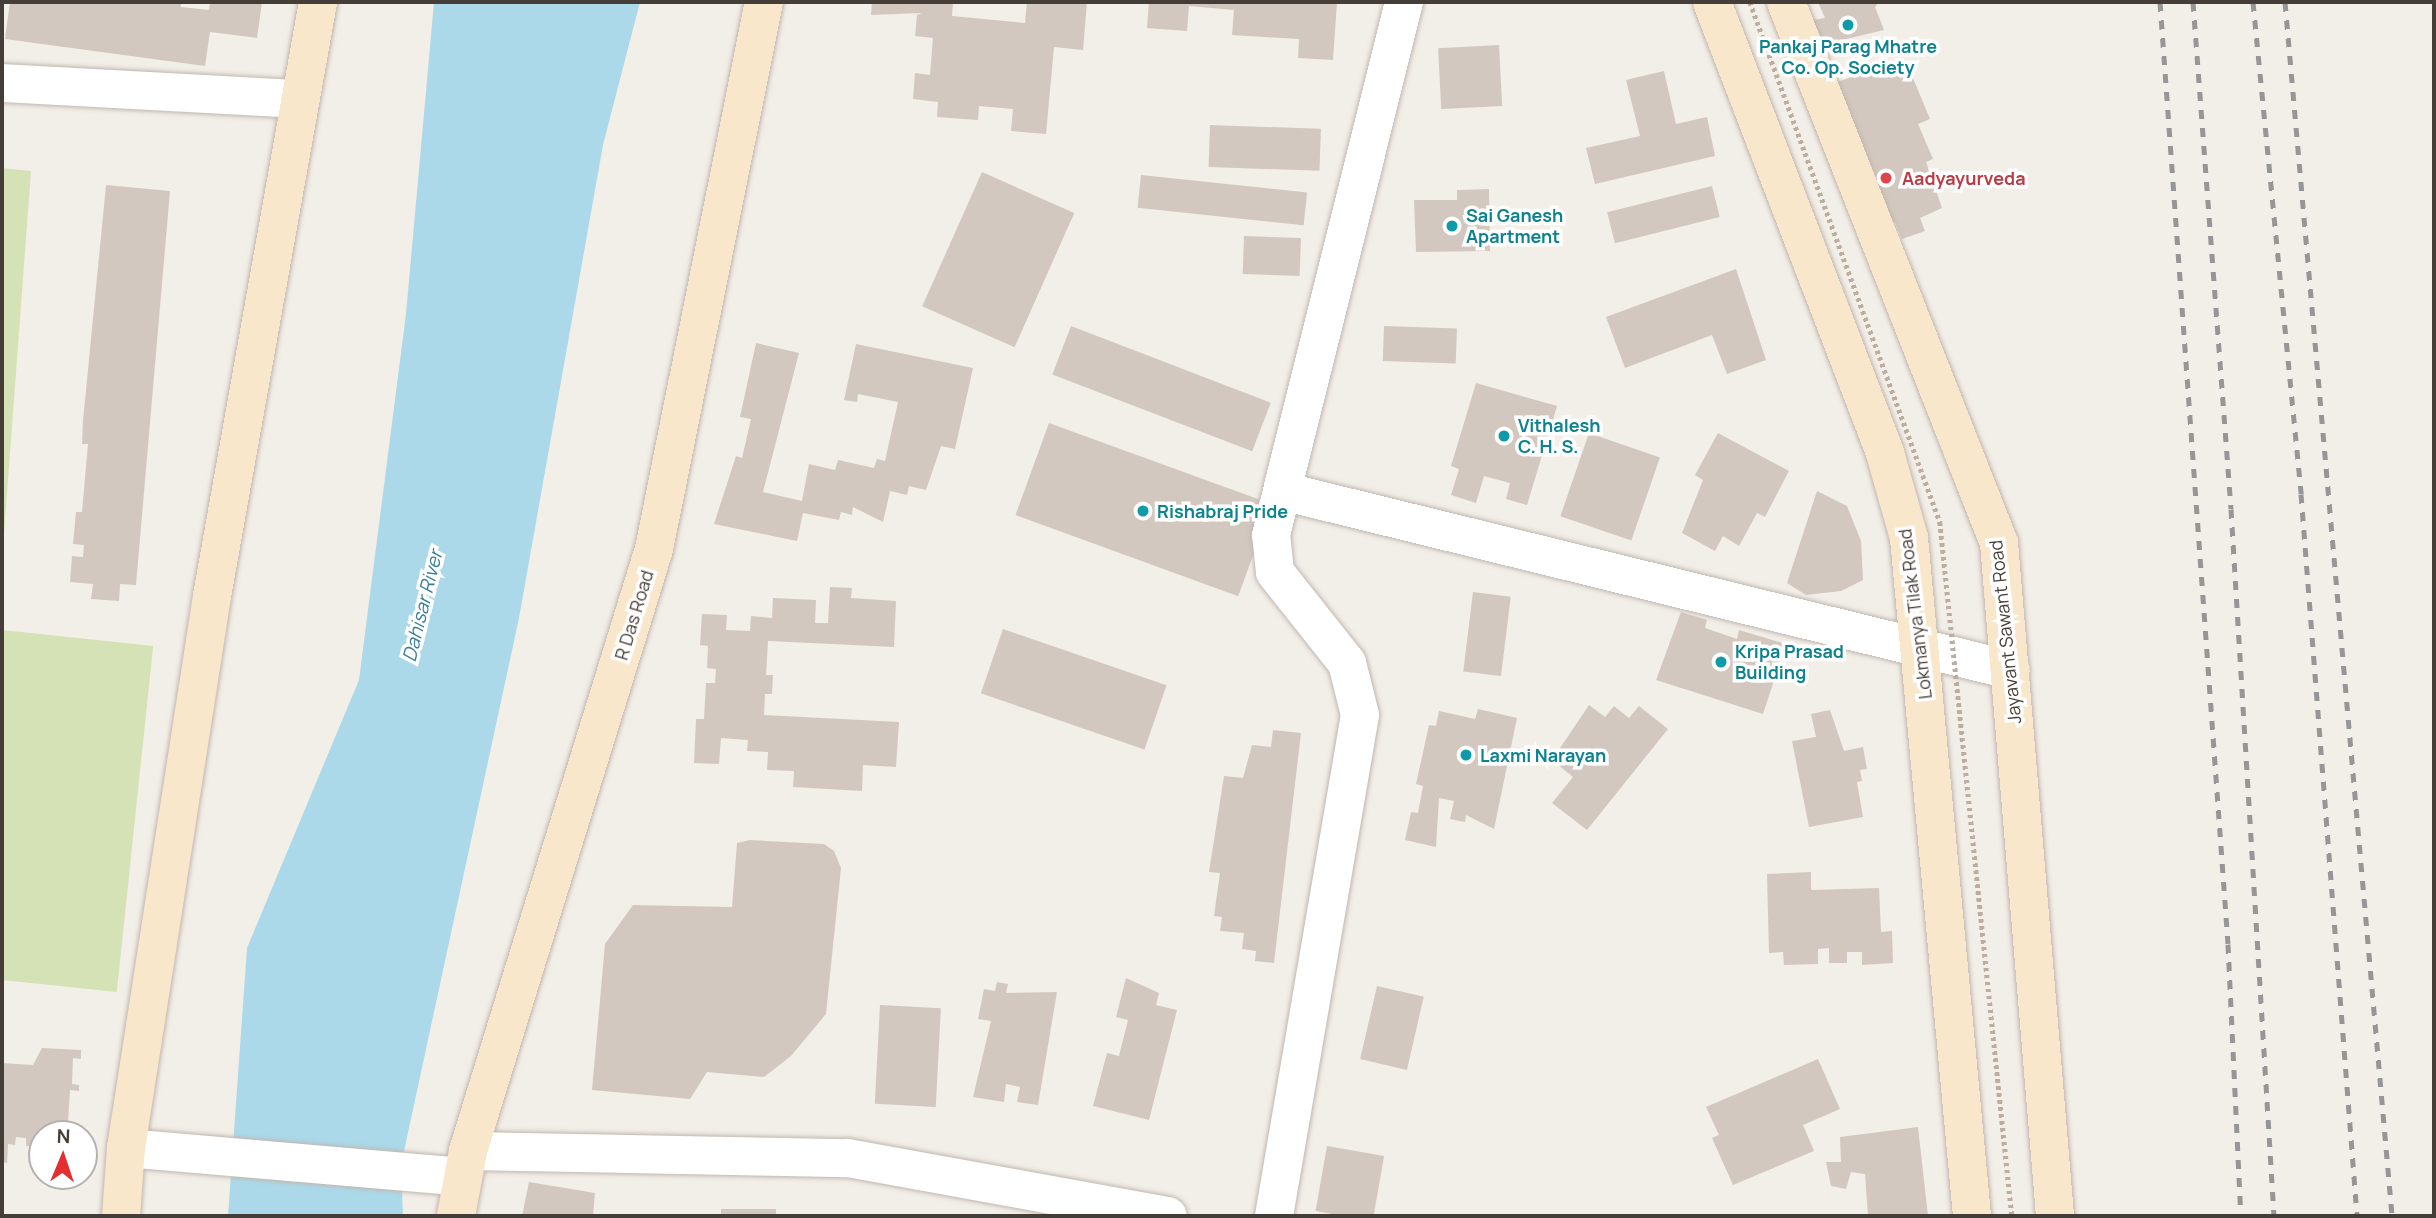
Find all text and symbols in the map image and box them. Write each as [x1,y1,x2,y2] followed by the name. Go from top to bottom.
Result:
[1840,17,1856,33] marker: Pankaj Parag Mhatre Co. Op. Society
[1759,36,1937,78] place label: Pankaj Parag Mhatre Co. Op. Society
[1902,167,2025,189] place label: Aadyayurveda
[1876,168,1896,188] marker: Aadyayurveda
[1466,205,1563,248] place label: Sai Ganesh Apartment
[1444,218,1460,234] marker: Sai Ganesh Apartment
[1518,415,1601,458] place label: Vithalesh C. H. S.
[1496,428,1512,444] marker: Vithalesh C. H. S.
[1157,500,1288,522] place label: Rishabraj Pride
[1135,503,1151,519] marker: Rishabraj Pride
[1894,528,1936,700] street label: Lokmanya Tilak Road
[1985,539,2025,725] street label: Jayavant Sawant Road
[398,548,448,664] water label: Dahisar River
[610,567,658,663] street label: R Das Road
[1735,641,1844,684] place label: Kripa Prasad Building
[1713,654,1729,670] marker: Kripa Prasad Building
[1480,744,1606,766] place label: Laxmi Narayan
[1458,747,1474,763] marker: Laxmi Narayan
[28,1120,98,1190] north arrow
[56,1123,71,1149] text: N

